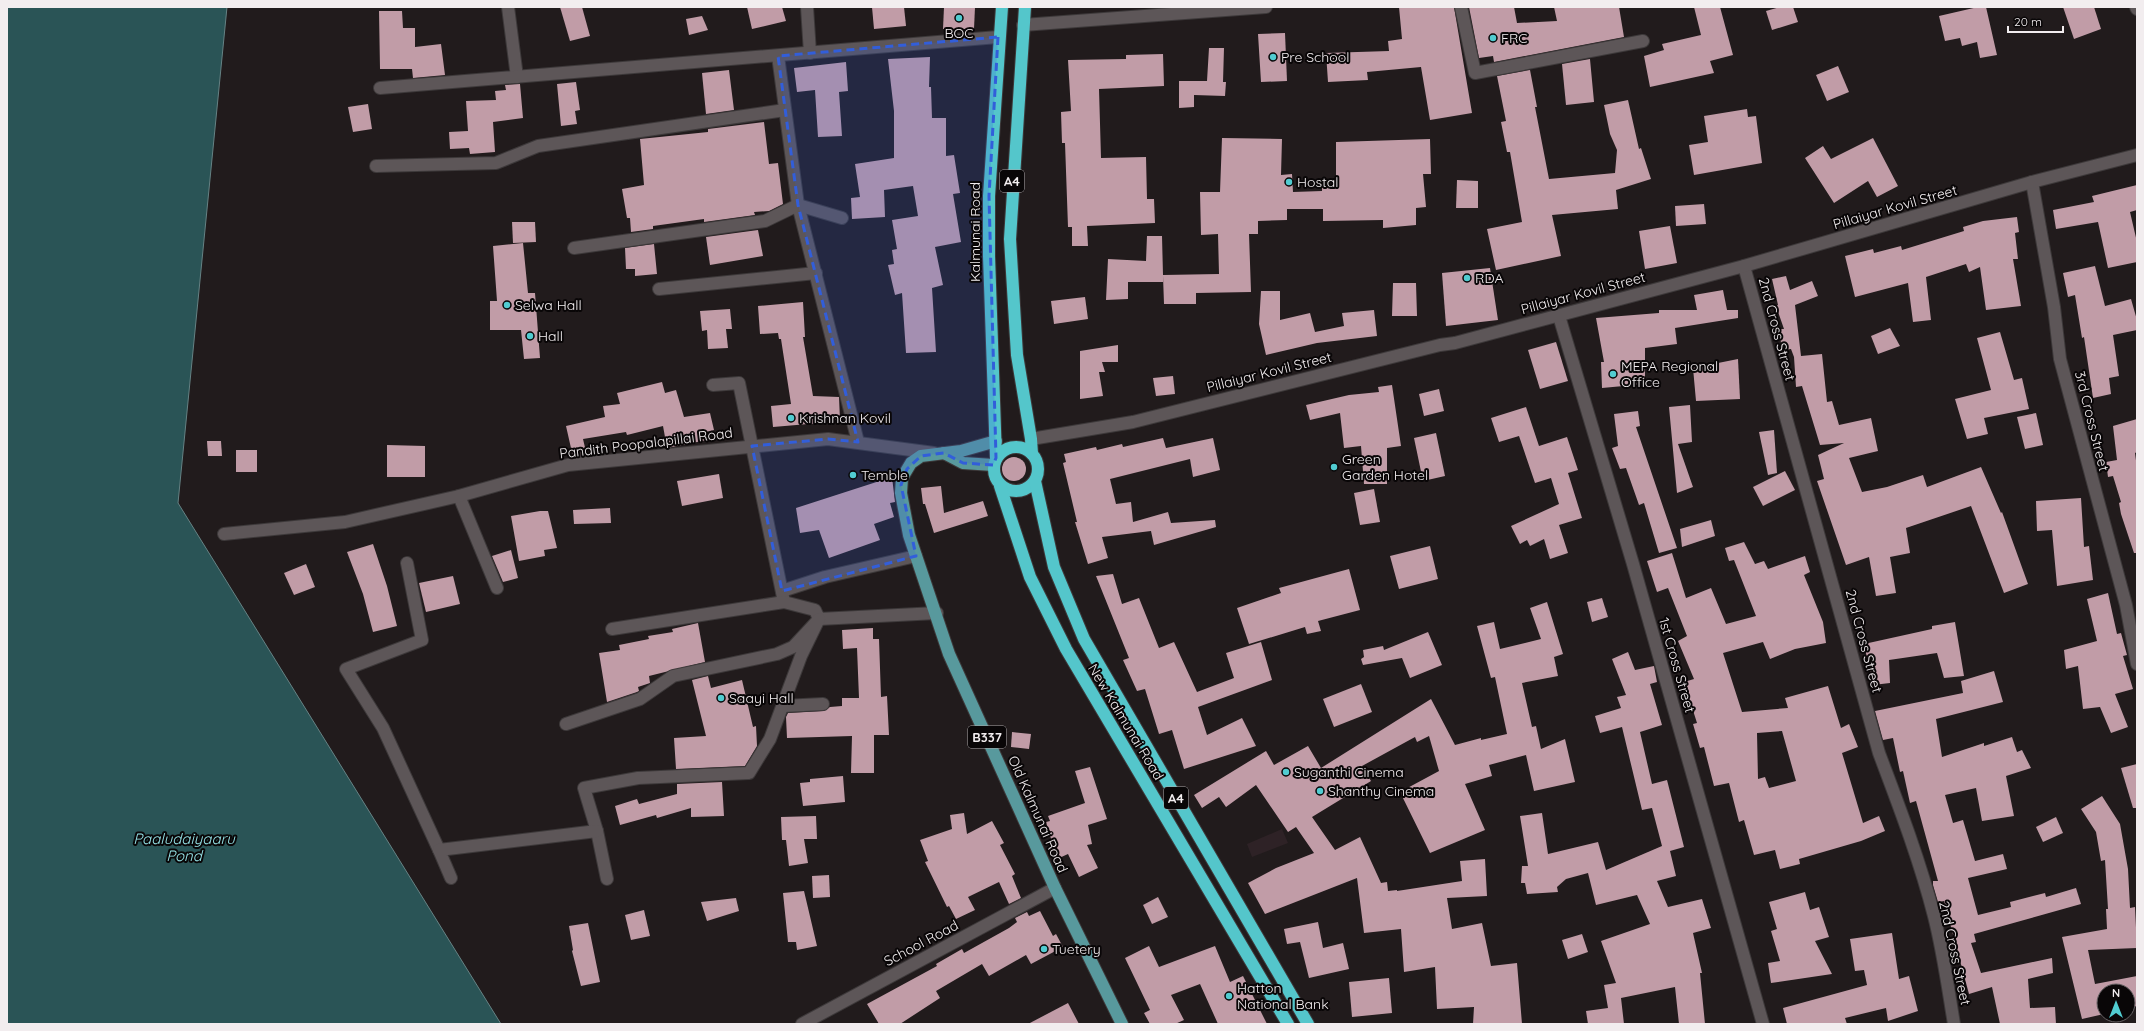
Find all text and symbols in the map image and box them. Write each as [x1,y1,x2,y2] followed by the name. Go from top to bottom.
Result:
[2008,8,2063,34] scale bar
[954,13,964,23] marker: BOC
[2014,14,2042,29] text: 20 m
[945,24,973,42] place label: BOC
[1501,29,1527,47] place label: FRC
[1488,33,1498,43] marker: FRC
[1281,48,1349,66] place label: Pre School
[1268,52,1278,62] marker: Pre School
[1000,170,1024,192] road number: A4
[1297,173,1339,191] place label: Hostal
[1284,177,1294,187] marker: Hostal
[1831,181,1959,233] street label: Pillaiyar Kovil Street
[966,182,984,282] street label: Kalmunai Road
[1519,268,1647,318] street label: Pillaiyar Kovil Street
[1475,269,1503,287] place label: RDA
[1462,273,1472,283] marker: RDA
[1755,275,1799,383] street label: 2nd Cross Street
[515,296,582,314] place label: Selwa Hall
[502,300,512,310] marker: Selwa Hall
[538,327,563,345] place label: Hall
[525,331,535,341] marker: Hall
[1205,348,1334,396] street label: Pillaiyar Kovil Street
[1621,357,1718,391] place label: MEPA Regional Office
[1608,369,1618,379] marker: MEPA Regional Office
[2071,369,2113,473] street label: 3rd Cross Street
[799,409,891,427] place label: Krishnan Kovil
[786,413,796,423] marker: Krishnan Kovil
[558,423,734,463] street label: Pandith Poopalapillai Road
[1342,450,1428,484] place label: Green Garden Hotel
[1329,462,1339,472] marker: Green Garden Hotel
[861,466,908,484] place label: Temble
[848,470,858,480] marker: Temble
[1842,587,1886,695] street label: 2nd Cross Street
[1655,615,1699,715] street label: 1st Cross Street
[1084,661,1168,783] street label: New Kalmunai Road
[729,689,794,707] place label: Saayi Hall
[716,693,726,703] marker: Saayi Hall
[968,726,1006,748] road number: B337
[1004,753,1072,875] street label: Old Kalmunai Road
[1294,763,1404,781] place label: Suganthi Cinema
[1281,767,1291,777] marker: Suganthi Cinema
[1328,782,1434,800] place label: Shanthy Cinema
[1315,786,1325,796] marker: Shanthy Cinema
[1164,787,1188,809] road number: A4
[133,829,236,865] water label: Paaludaiyaaru Pond
[1935,899,1975,1007] street label: 2nd Cross Street
[881,916,961,970] street label: School Road
[1052,940,1101,958] place label: Tuetery
[1039,944,1049,954] marker: Tuetery
[1237,979,1329,1013] place label: Hatton National Bank
[2096,983,2136,1023] north arrow
[2112,986,2120,1000] text: N
[1224,991,1234,1001] marker: Hatton National Bank

